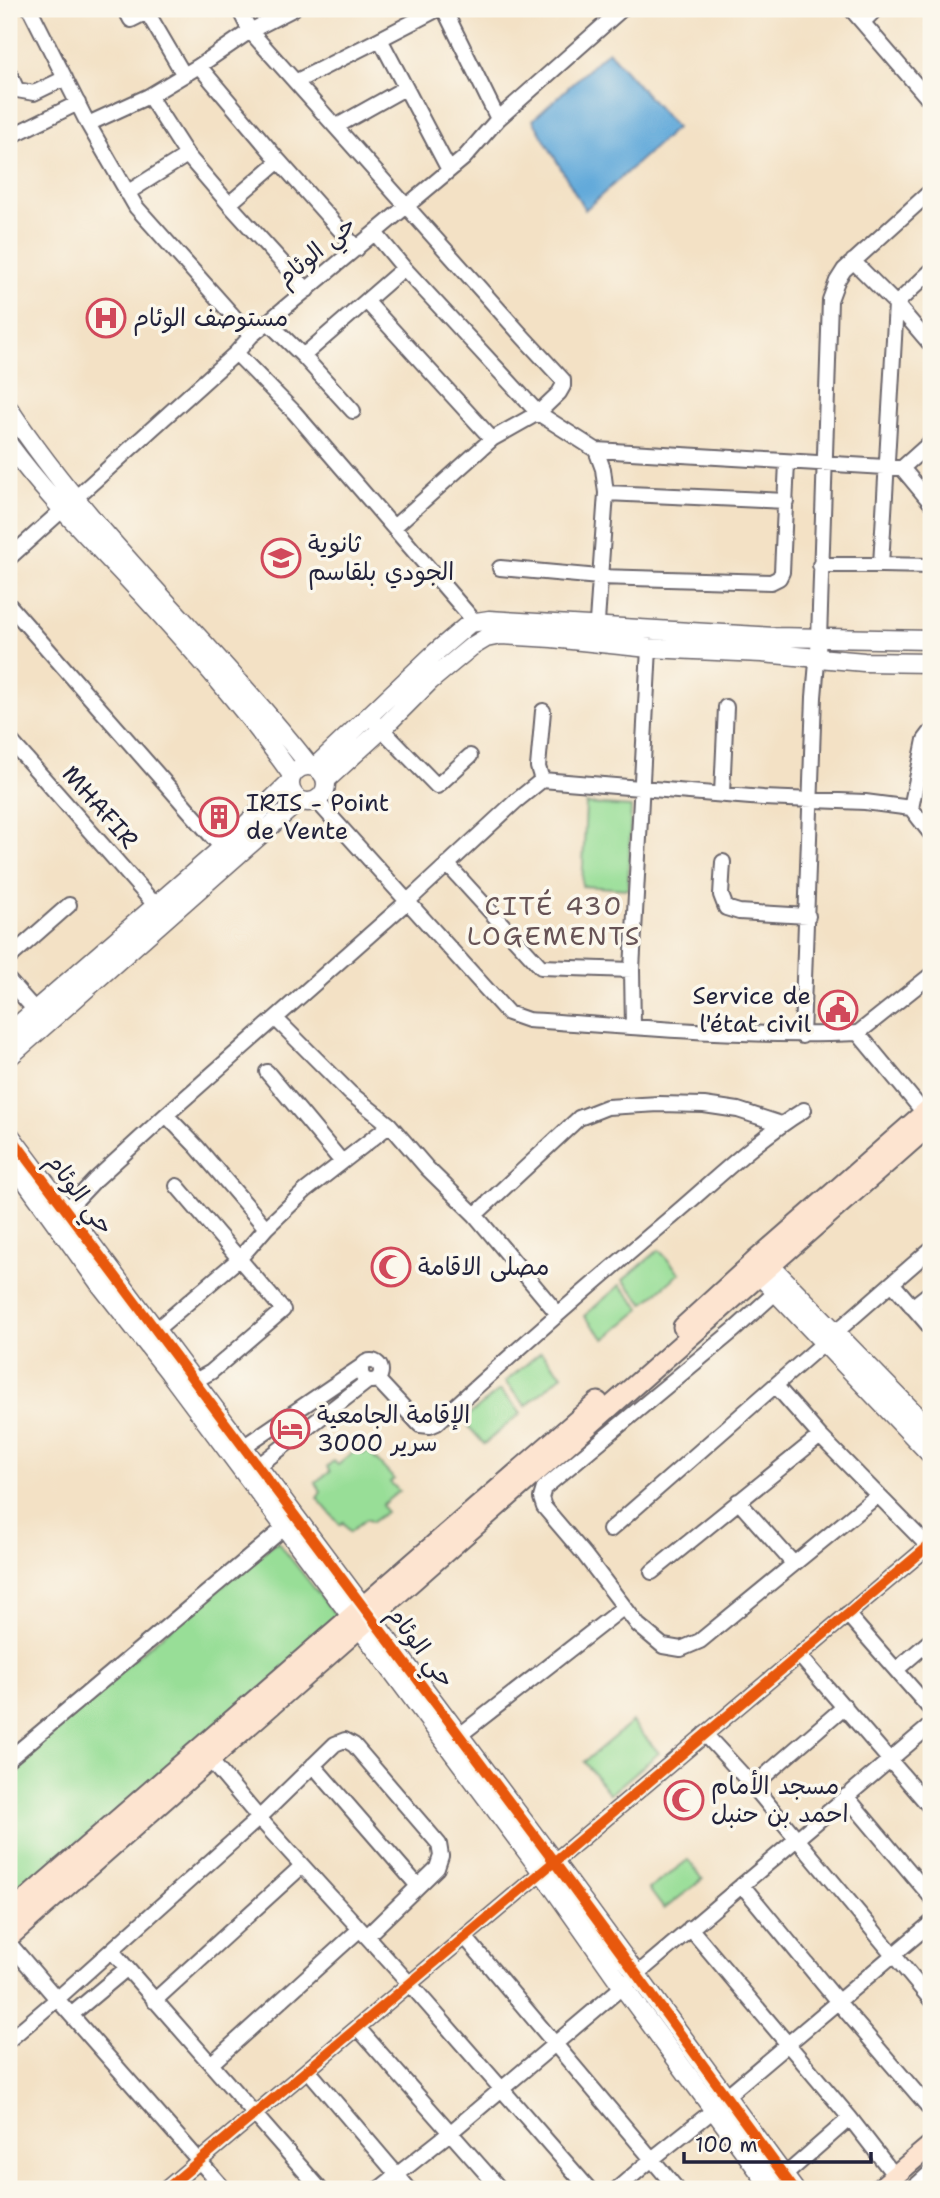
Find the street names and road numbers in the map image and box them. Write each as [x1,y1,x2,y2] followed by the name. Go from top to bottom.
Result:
[270,208,366,297] street label: حي الوئام
[55,759,145,855] street label: MHAFIR
[35,1147,121,1244] street label: حي الوئام
[376,1600,462,1697] street label: حي الوئام

